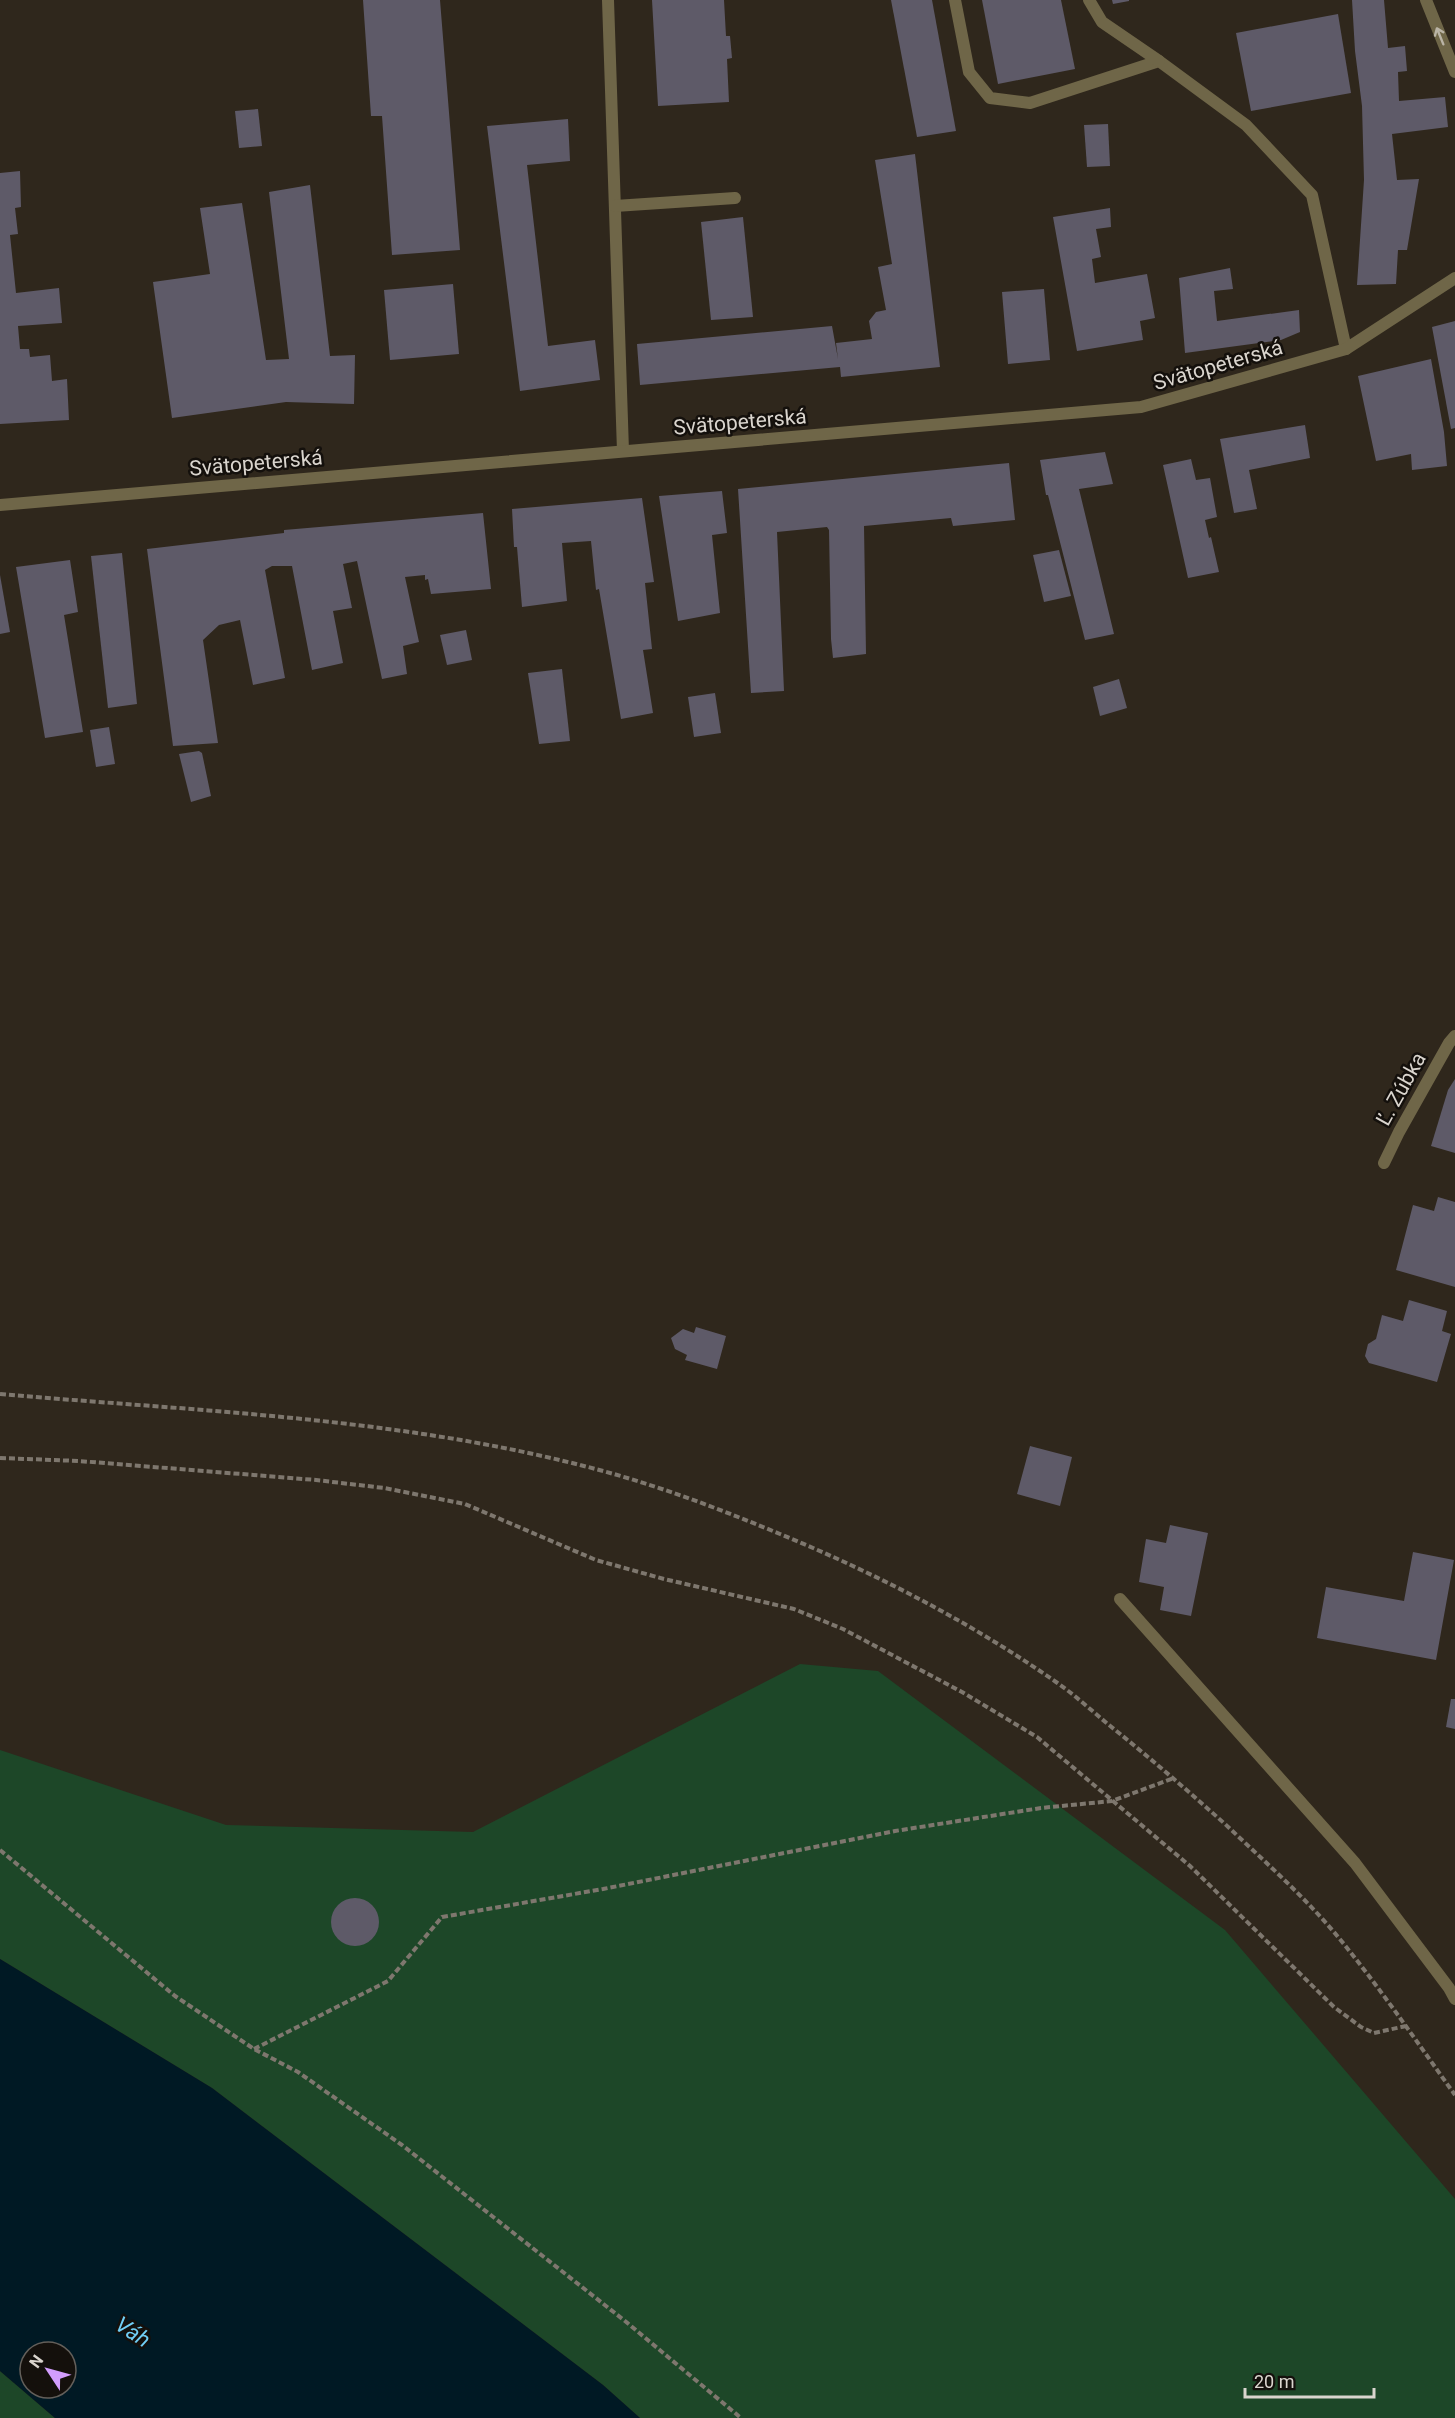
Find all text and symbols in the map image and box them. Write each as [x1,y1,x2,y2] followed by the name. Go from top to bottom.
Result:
[1434,27,1445,46] one-way arrow
[1151,335,1285,395] street label: Svätopeterská
[672,404,808,440] street label: Svätopeterská
[188,445,324,481] street label: Svätopeterská
[1371,1048,1431,1130] street label: Ľ. Zúbka
[111,2312,155,2352] water label: Váh
[18,2340,78,2400] north arrow
[25,2351,47,2372] text: N
[1245,2361,1374,2399] scale bar
[1254,2371,1294,2392] text: 20 m

